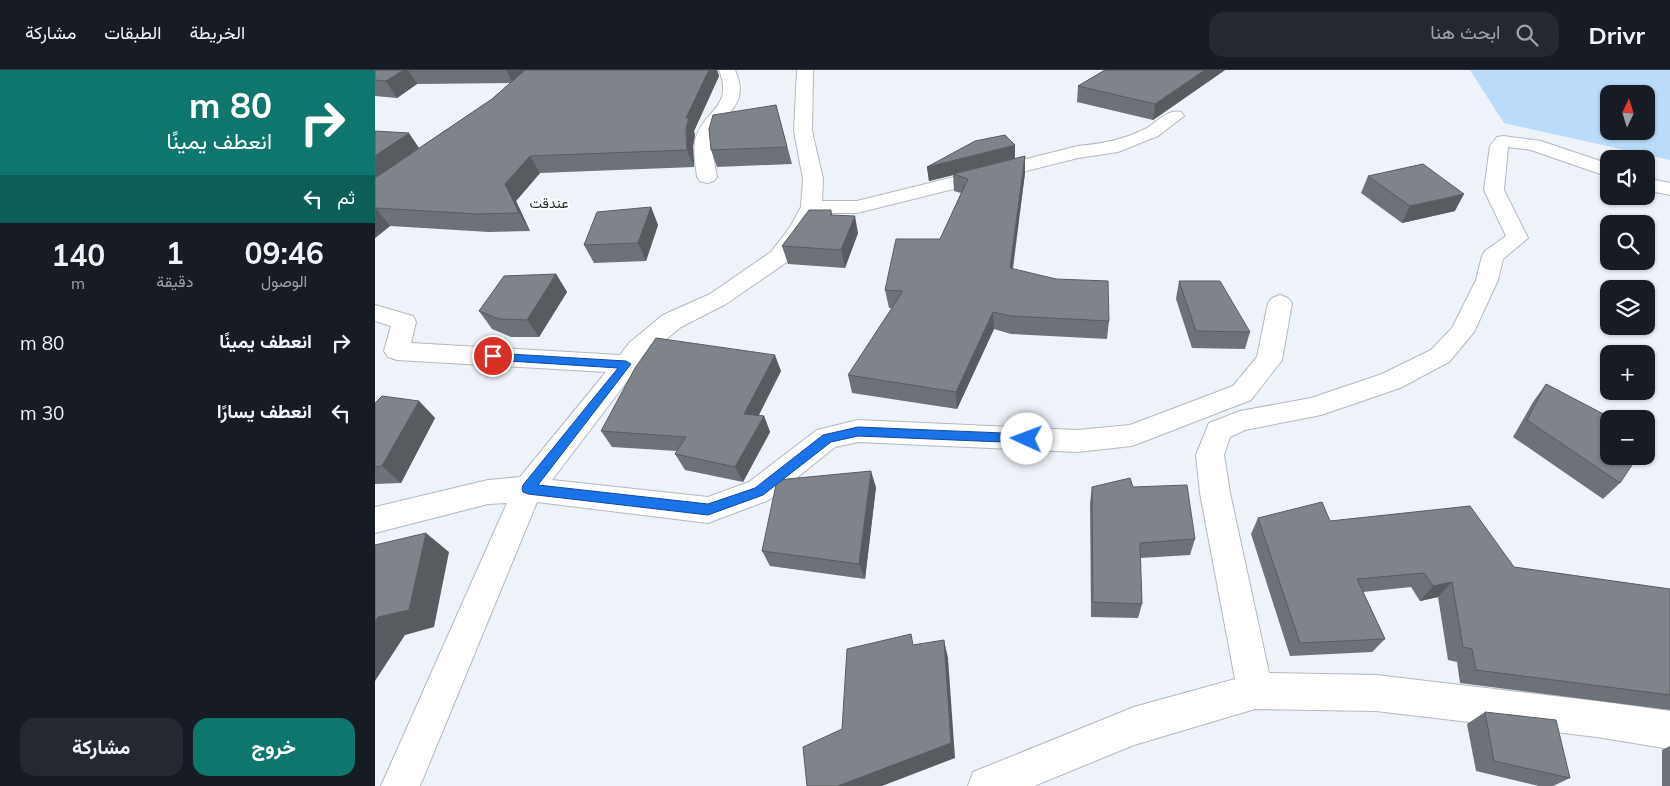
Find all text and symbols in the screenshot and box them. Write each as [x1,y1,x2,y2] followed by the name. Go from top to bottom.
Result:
[1209,12,1559,57] search box
[1430,20,1501,44] text: ابحث هنا
[1589,20,1645,50] text: Drivr
[25,21,76,44] text: مشاركة
[104,21,161,44] text: الطبقات
[189,21,245,44] text: الخريطة
[1513,21,1541,49] icon: search
[189,83,272,127] text: 80 m
[1600,85,1655,140] north arrow
[1600,85,1655,465] map controls
[290,90,355,155] icon: right
[166,127,272,155] text: انعطف يمينًا
[1600,150,1655,205] button: sound
[299,185,327,213] icon: left
[337,185,355,209] text: ثم
[530,194,568,212] district label: عندقت
[1600,215,1655,270] button: search
[166,234,184,272] text: 1
[244,234,324,272] text: 09:46
[51,236,105,274] text: 140
[156,271,193,291] text: دقيقة
[261,271,307,291] text: الوصول
[71,273,85,293] text: m
[1600,280,1655,335] button: layers
[219,329,312,353] text: انعطف يمينًا
[327,329,355,357] icon: right
[20,331,64,355] text: 80 m
[472,335,514,377] pin
[479,342,507,370] icon: arrive
[1600,345,1655,400] button: +
[217,399,312,423] text: انعطف يسارًا
[327,399,355,427] icon: left
[20,401,64,425] text: 30 m
[1600,410,1655,465] button: −
[1000,412,1052,464] position arrow
[20,718,183,776] button: مشاركة
[193,718,355,776] button: خروج

